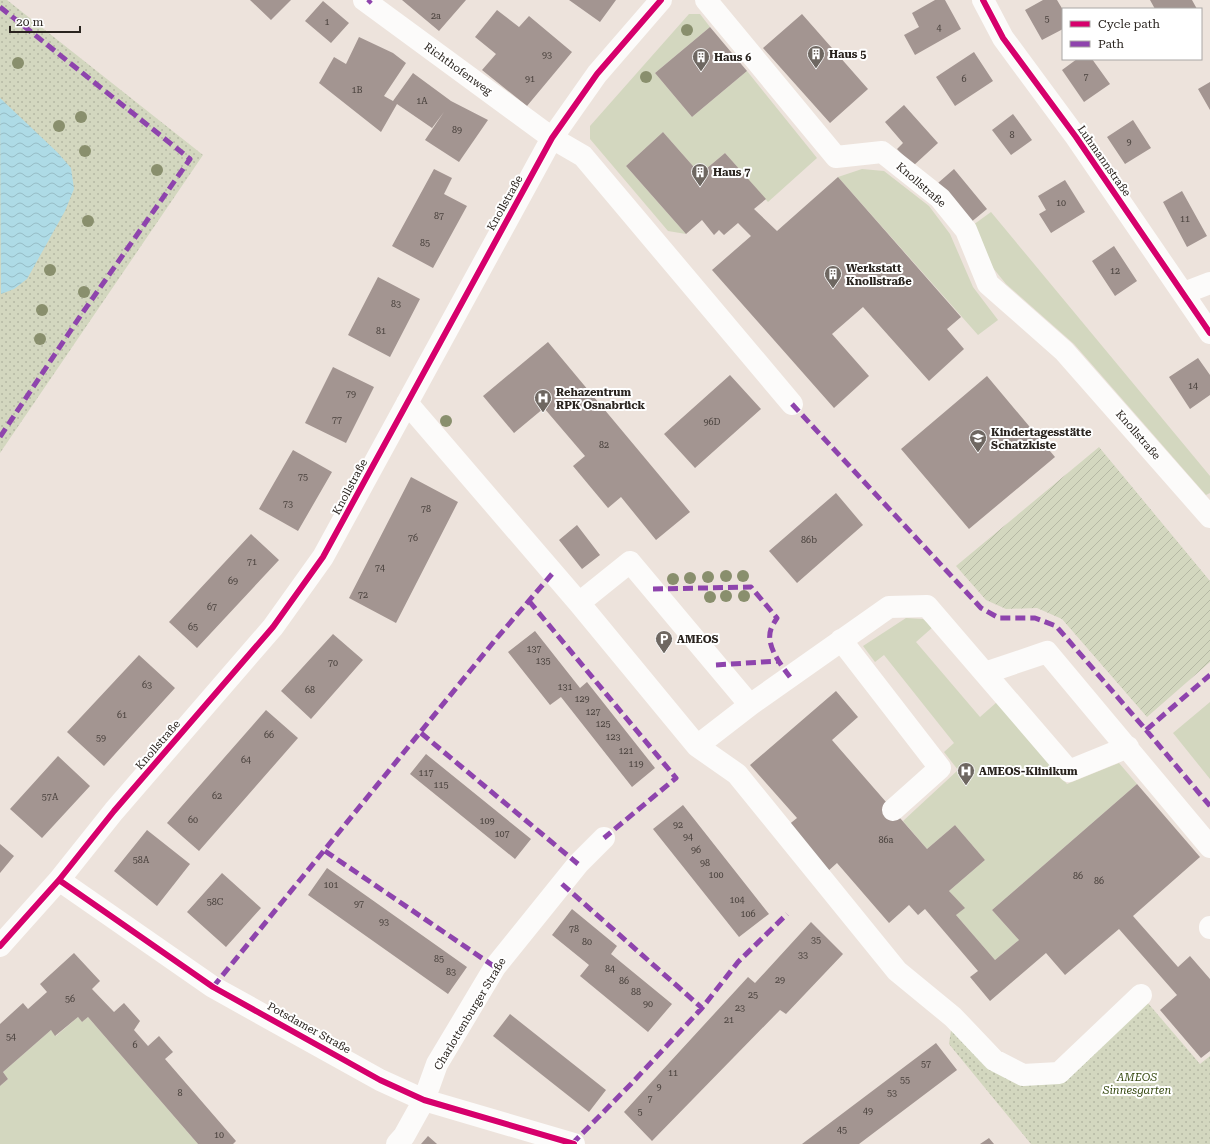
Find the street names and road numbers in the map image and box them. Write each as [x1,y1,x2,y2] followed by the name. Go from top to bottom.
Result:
[422,40,495,98] street label: Richthofenweg
[1075,123,1133,199] street label: Luhmannstraße
[894,160,948,210] street label: Knollstraße
[484,173,526,233] street label: Knollstraße
[1113,408,1163,462] street label: Knollstraße
[330,457,370,517] street label: Knollstraße
[133,718,183,772] street label: Knollstraße
[431,956,509,1072] street label: Charlottenburger Straße
[265,1000,353,1056] street label: Potsdamer Straße

